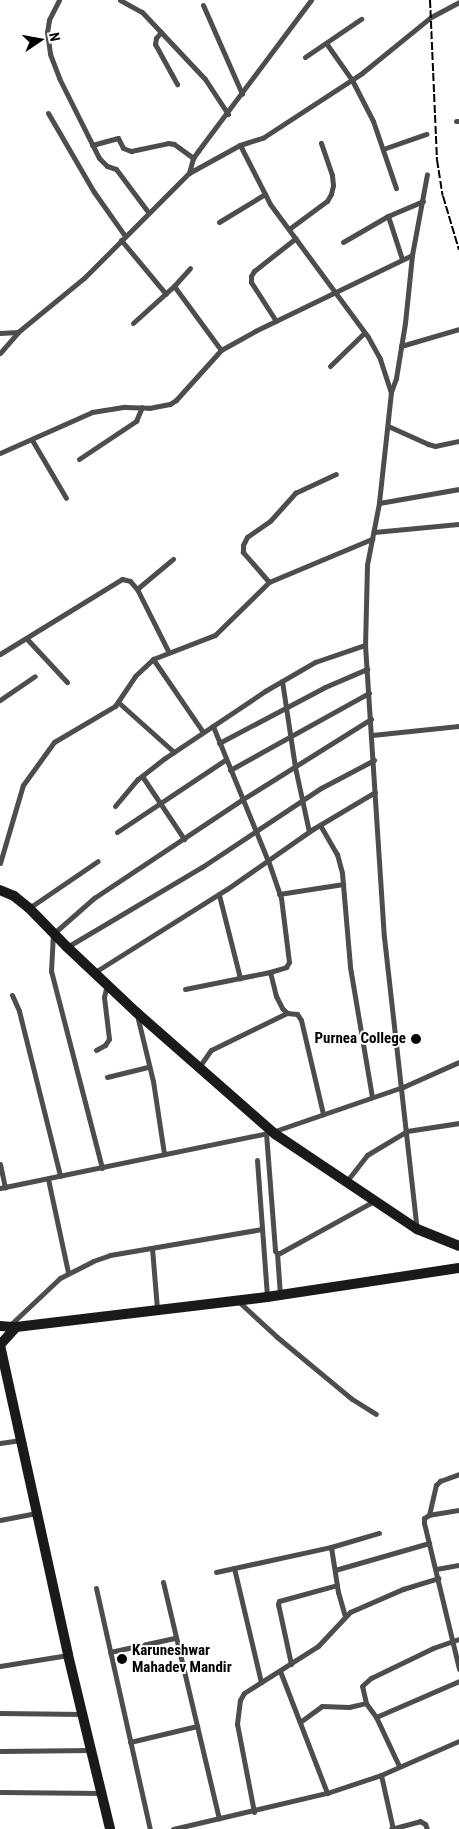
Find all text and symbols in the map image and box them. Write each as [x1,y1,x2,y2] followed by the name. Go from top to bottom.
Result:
[15,15,65,65] north arrow
[46,31,63,43] text: N
[315,1030,406,1048] place label: Purnea College
[410,1033,422,1045] marker: Purnea College
[132,1641,232,1676] place label: Karuneshwar Mahadev Mandir
[116,1653,128,1665] marker: Karuneshwar Mahadev Mandir

